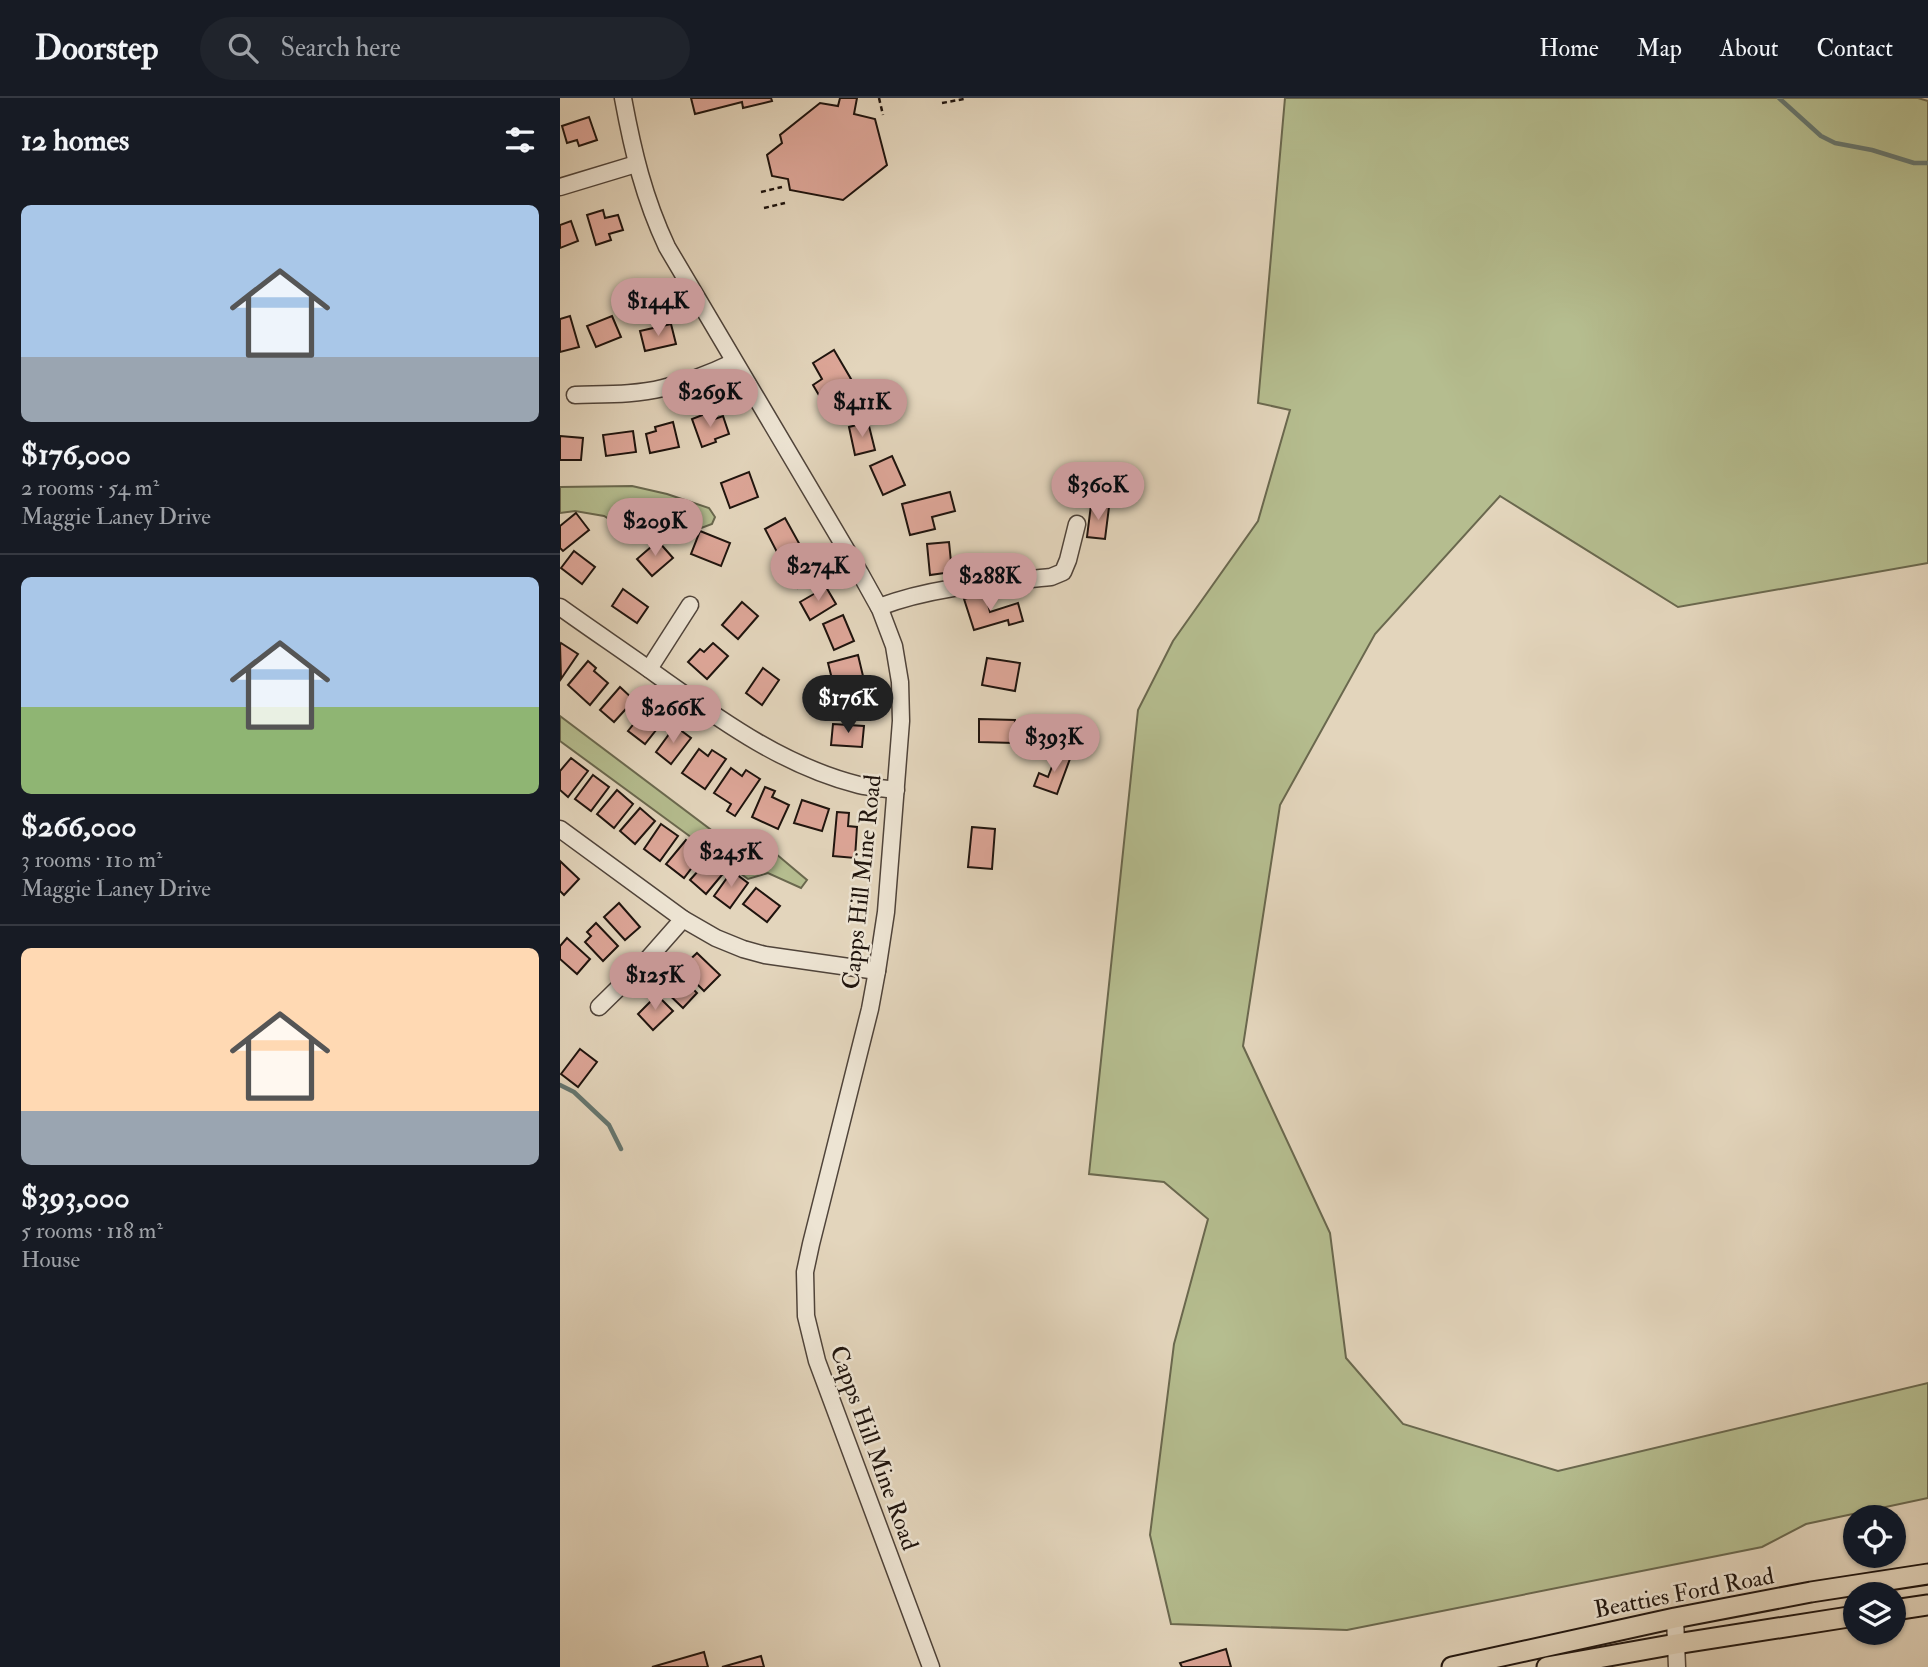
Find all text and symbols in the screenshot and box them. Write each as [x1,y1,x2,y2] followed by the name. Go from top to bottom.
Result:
[200,17,690,80] search box
[35,28,158,69] text: Doorstep
[224,29,262,67] icon: search
[280,32,401,64] text: Search here
[1539,33,1599,64] text: Home
[1637,33,1682,64] text: Map
[1720,33,1779,64] text: About
[1817,33,1893,64] text: Contact
[501,121,539,159] icon: filters
[21,122,129,159] text: 12 homes
[217,250,343,376] icon: home
[609,278,707,338] pin: $144K
[627,286,689,315] text: $144K
[661,370,759,429] pin: $269K
[678,377,742,406] text: $269K
[813,380,911,439] pin: $411K
[833,387,891,416] text: $411K
[21,436,131,473] text: $176,000
[1049,462,1147,522] pin: $360K
[1067,470,1129,499] text: $360K
[21,473,159,502] text: 2 rooms · 54 m²
[606,498,704,558] pin: $209K
[21,502,211,531] text: Maggie Laney Drive
[623,506,687,535] text: $209K
[769,544,867,603] pin: $274K
[786,551,850,580] text: $274K
[941,554,1039,613] pin: $288K
[959,561,1021,590] text: $288K
[217,622,343,748] icon: home
[799,676,897,735] pin: $176K
[818,683,878,712] text: $176K
[624,686,722,745] pin: $266K
[641,693,705,722] text: $266K
[1005,714,1103,774] pin: $393K
[1025,722,1083,751] text: $393K
[835,773,889,991] street label: Capps Hill Mine Road
[21,808,137,845] text: $266,000
[682,830,780,889] pin: $245K
[699,837,763,866] text: $245K
[21,845,162,874] text: 3 rooms · 110 m²
[21,874,211,903] text: Maggie Laney Drive
[606,953,704,1012] pin: $125K
[625,960,685,989] text: $125K
[217,993,343,1119] icon: home
[21,1179,130,1216] text: $393,000
[21,1216,163,1245] text: 5 rooms · 118 m²
[21,1245,80,1274] text: House
[823,1341,925,1555] street label: Capps Hill Mine Road
[1843,1505,1906,1645] map controls
[1843,1505,1906,1568] button: locate
[1591,1560,1777,1626] street label: Beatties Ford Road
[1843,1582,1906,1645] button: layers

